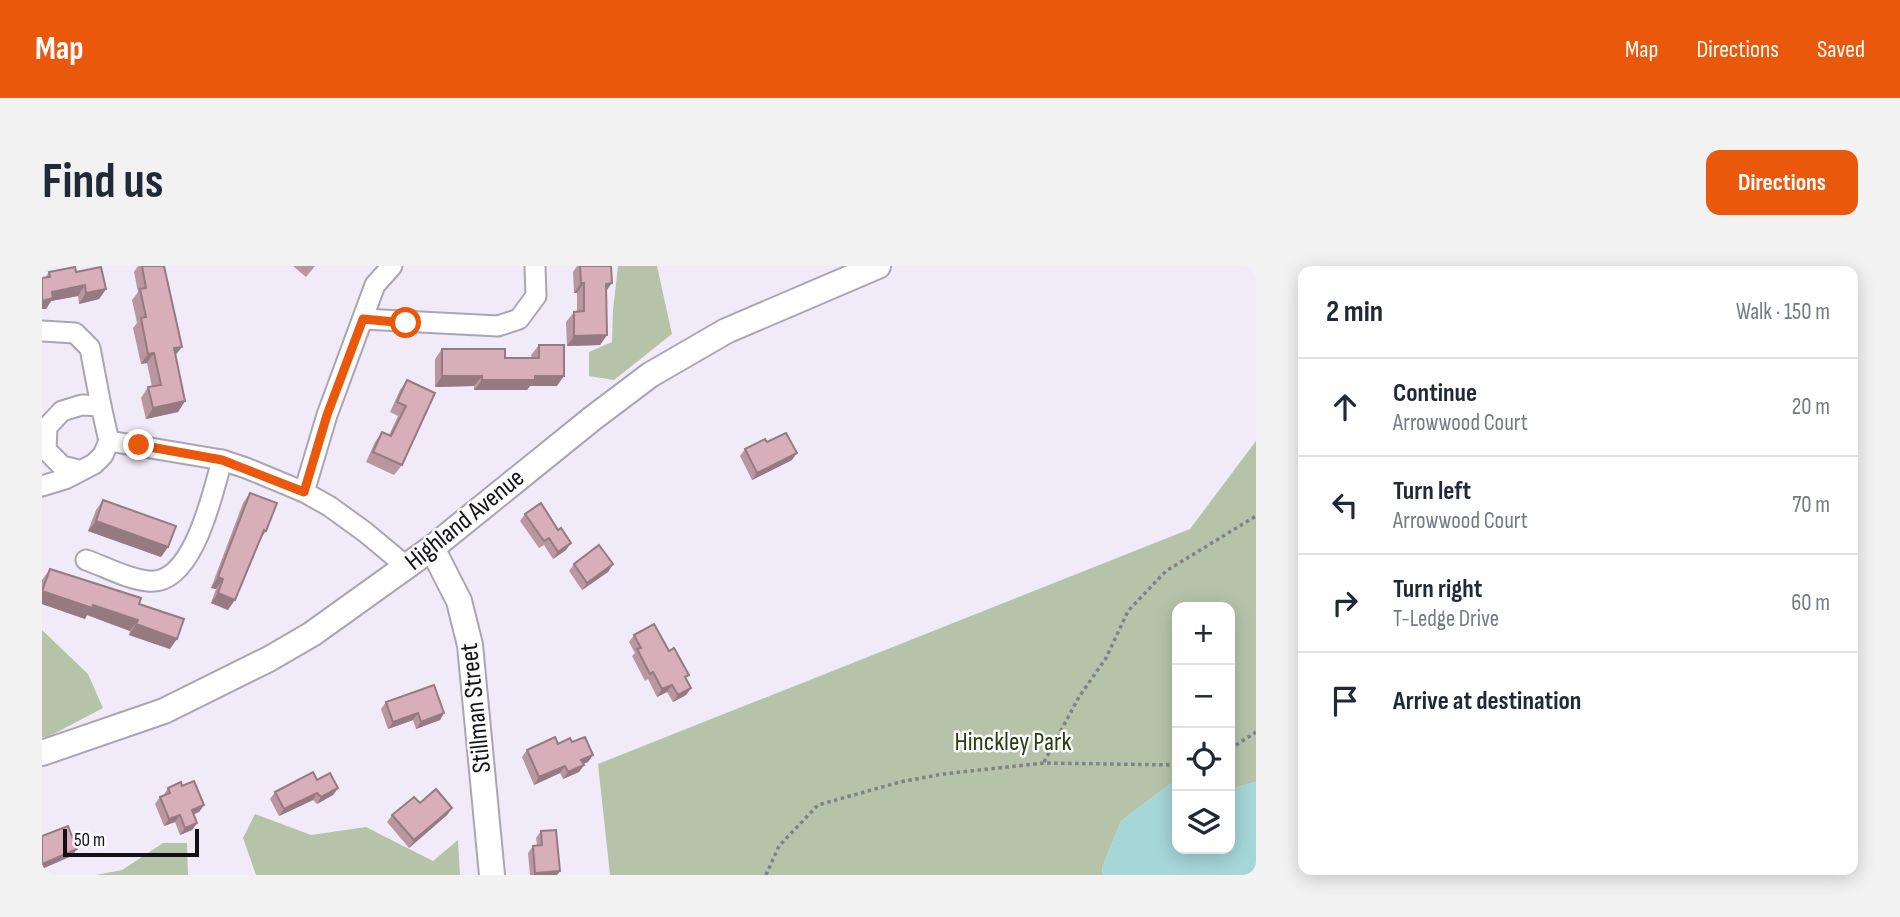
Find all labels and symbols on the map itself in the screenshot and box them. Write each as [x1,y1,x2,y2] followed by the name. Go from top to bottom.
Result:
[390,307,421,338] route start
[123,429,154,460] route end
[399,463,531,577] street label: Highland Avenue
[454,641,498,774] street label: Stillman Street
[955,727,1071,758] park label: Hinckley Park
[63,826,200,858] scale bar

